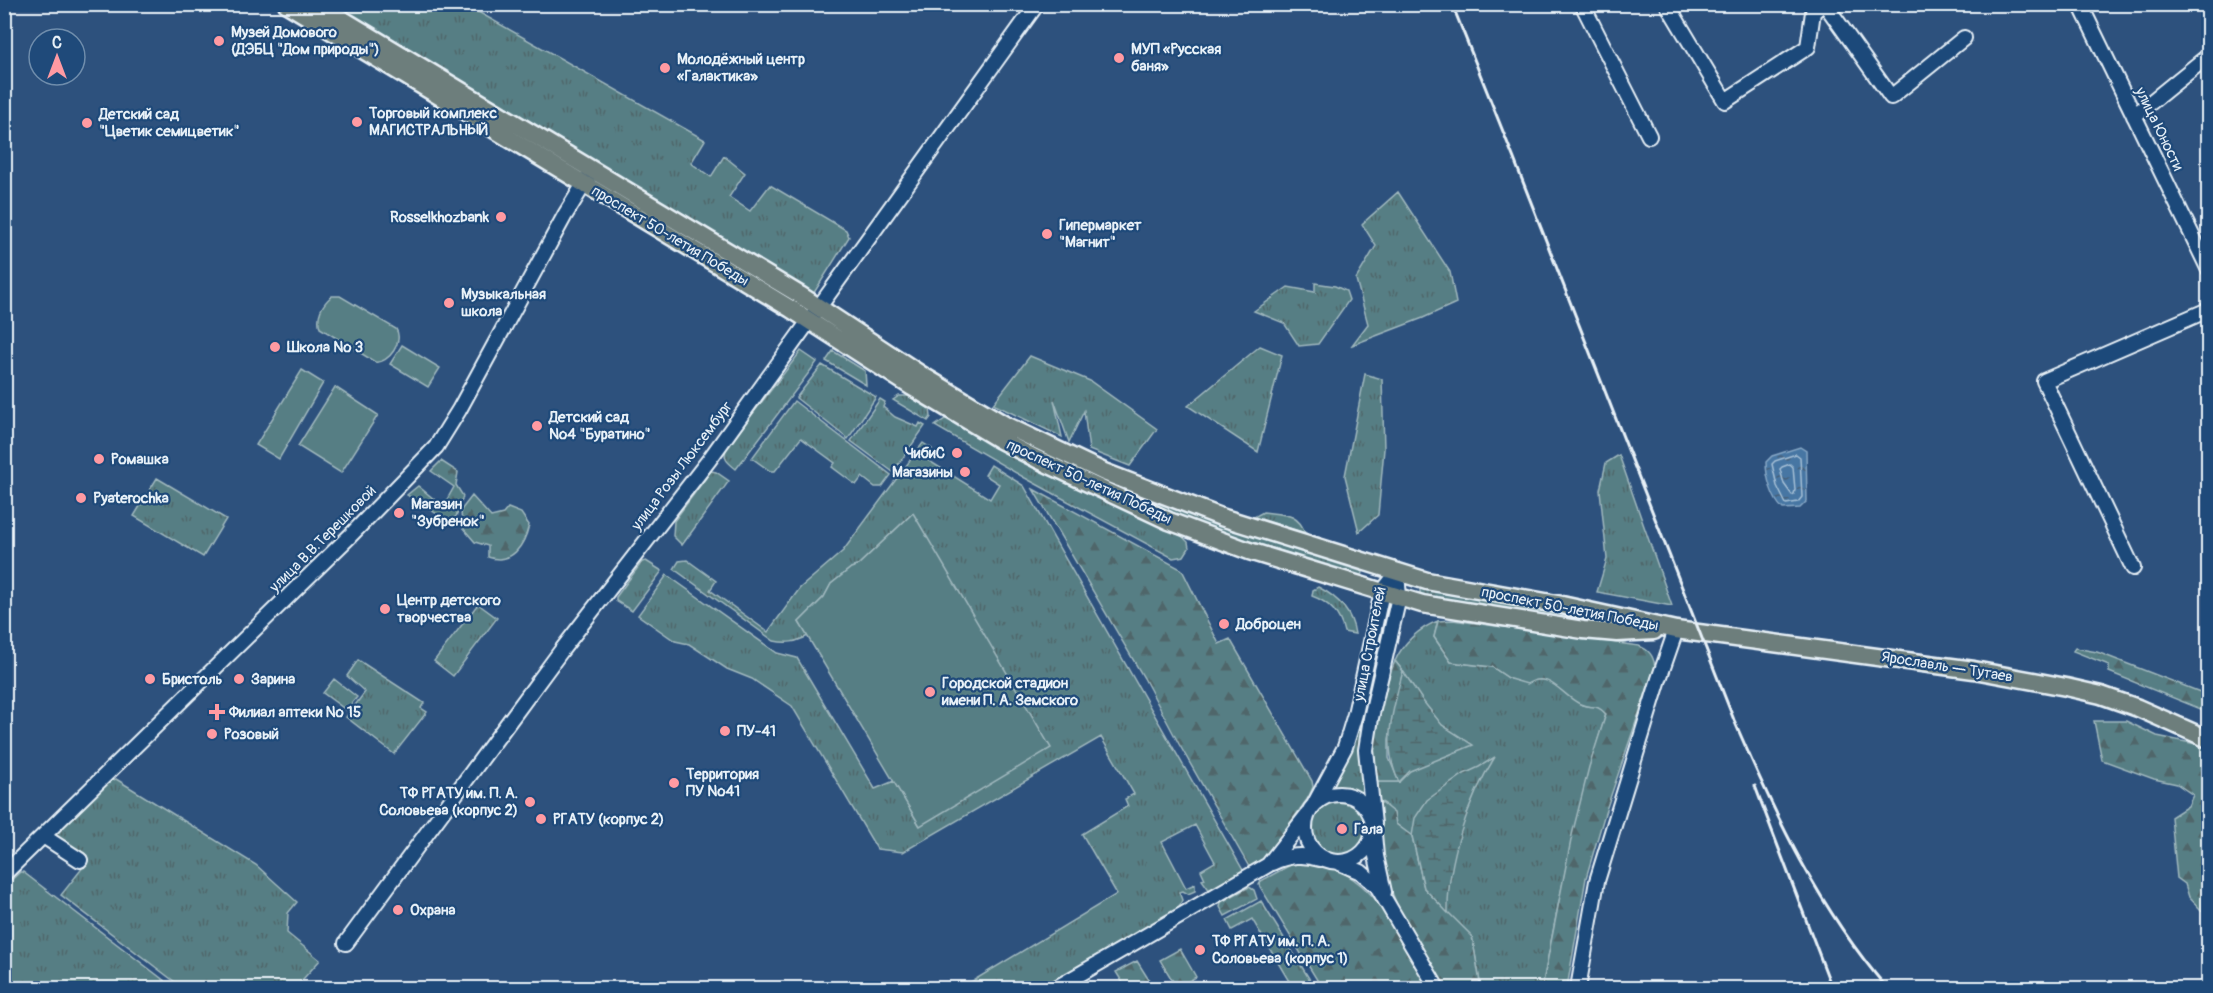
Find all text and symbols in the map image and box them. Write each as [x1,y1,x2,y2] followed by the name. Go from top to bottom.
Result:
[231,23,380,59] place label: Музей Домового (ДЭБЦ "Дом природы")
[27,27,87,87] north arrow
[52,33,62,53] text: С
[212,34,226,48] marker: Музей Домового (ДЭБЦ "Дом природы")
[1131,40,1221,76] place label: МУП «Русская баня»
[677,50,805,86] place label: Молодёжный центр «Галактика»
[1112,51,1126,65] marker: МУП «Русская баня»
[658,61,672,75] marker: Молодёжный центр «Галактика»
[2130,83,2188,174] street label: улица Юности
[368,104,497,140] place label: Торговый комплекс МАГИСТРАЛЬНЫЙ
[98,105,239,141] place label: Детский сад "Цветик семицветик"
[350,115,364,129] marker: Торговый комплекс МАГИСТРАЛЬНЫЙ
[80,116,94,130] marker: Детский сад "Цветик семицветик"
[588,181,752,291] street label: проспект 50-летия Победы
[390,208,490,227] place label: Rosselkhozbank
[494,210,508,224] marker: Rosselkhozbank
[1059,216,1142,252] place label: Гипермаркет "Магнит"
[1040,227,1054,241] marker: Гипермаркет "Магнит"
[461,285,546,321] place label: Музыкальная школа
[442,296,456,310] marker: Музыкальная школа
[286,338,363,357] place label: Школа № 3
[268,340,282,354] marker: Школа № 3
[627,398,737,535] street label: улица Розы Люксембург
[548,408,651,444] place label: Детский сад №4 "Буратино"
[530,419,544,433] marker: Детский сад №4 "Буратино"
[1003,435,1175,529] street label: проспект 50-летия Победы
[905,444,945,463] place label: ЧибиС
[950,446,964,460] marker: ЧибиС
[111,450,169,469] place label: Ромашка
[92,452,106,466] marker: Ромашка
[892,463,953,482] place label: Магазины
[958,465,972,479] marker: Магазины
[265,482,380,597] street label: улица В.В.Терешковой
[93,489,169,508] place label: Pyaterochka
[74,491,88,505] marker: Pyaterochka
[411,495,485,531] place label: Магазин "Зубренок"
[392,506,406,520] marker: Магазин "Зубренок"
[1480,582,1660,636] street label: проспект 50-летия Победы
[1349,585,1390,704] street label: улица Строителей
[397,591,501,627] place label: Центр детского творчества
[378,602,392,616] marker: Центр детского творчества
[1235,615,1302,634] place label: Доброцен
[1217,617,1231,631] marker: Доброцен
[1880,647,2014,687] street label: Ярославль — Тутаев
[162,670,223,689] place label: Бристоль
[251,670,295,689] place label: Зарина
[143,672,157,686] marker: Бристоль
[232,672,246,686] marker: Зарина
[941,674,1078,710] place label: Городской стадион имени П. А. Земского
[923,685,937,699] marker: Городской стадион имени П. А. Земского
[228,703,361,722] place label: Филиал аптеки № 15
[210,705,224,719] marker: Филиал аптеки № 15
[737,722,776,741] place label: ПУ-41
[718,724,732,738] marker: ПУ-41
[224,725,279,744] place label: Розовый
[205,727,219,741] marker: Розовый
[685,765,759,801] place label: Территория ПУ №41
[667,776,681,790] marker: Территория ПУ №41
[379,784,518,820] place label: ТФ РГАТУ им. П. А. Соловьева (корпус 2)
[523,795,537,809] marker: ТФ РГАТУ им. П. А. Соловьева (корпус 2)
[553,810,664,829] place label: РГАТУ (корпус 2)
[534,812,548,826] marker: РГАТУ (корпус 2)
[1354,820,1383,839] place label: Гала
[1335,822,1349,836] marker: Гала
[410,901,456,920] place label: Охрана
[391,903,405,917] marker: Охрана
[1211,932,1348,968] place label: ТФ РГАТУ им. П. А. Соловьева (корпус 1)
[1193,943,1207,957] marker: ТФ РГАТУ им. П. А. Соловьева (корпус 1)

